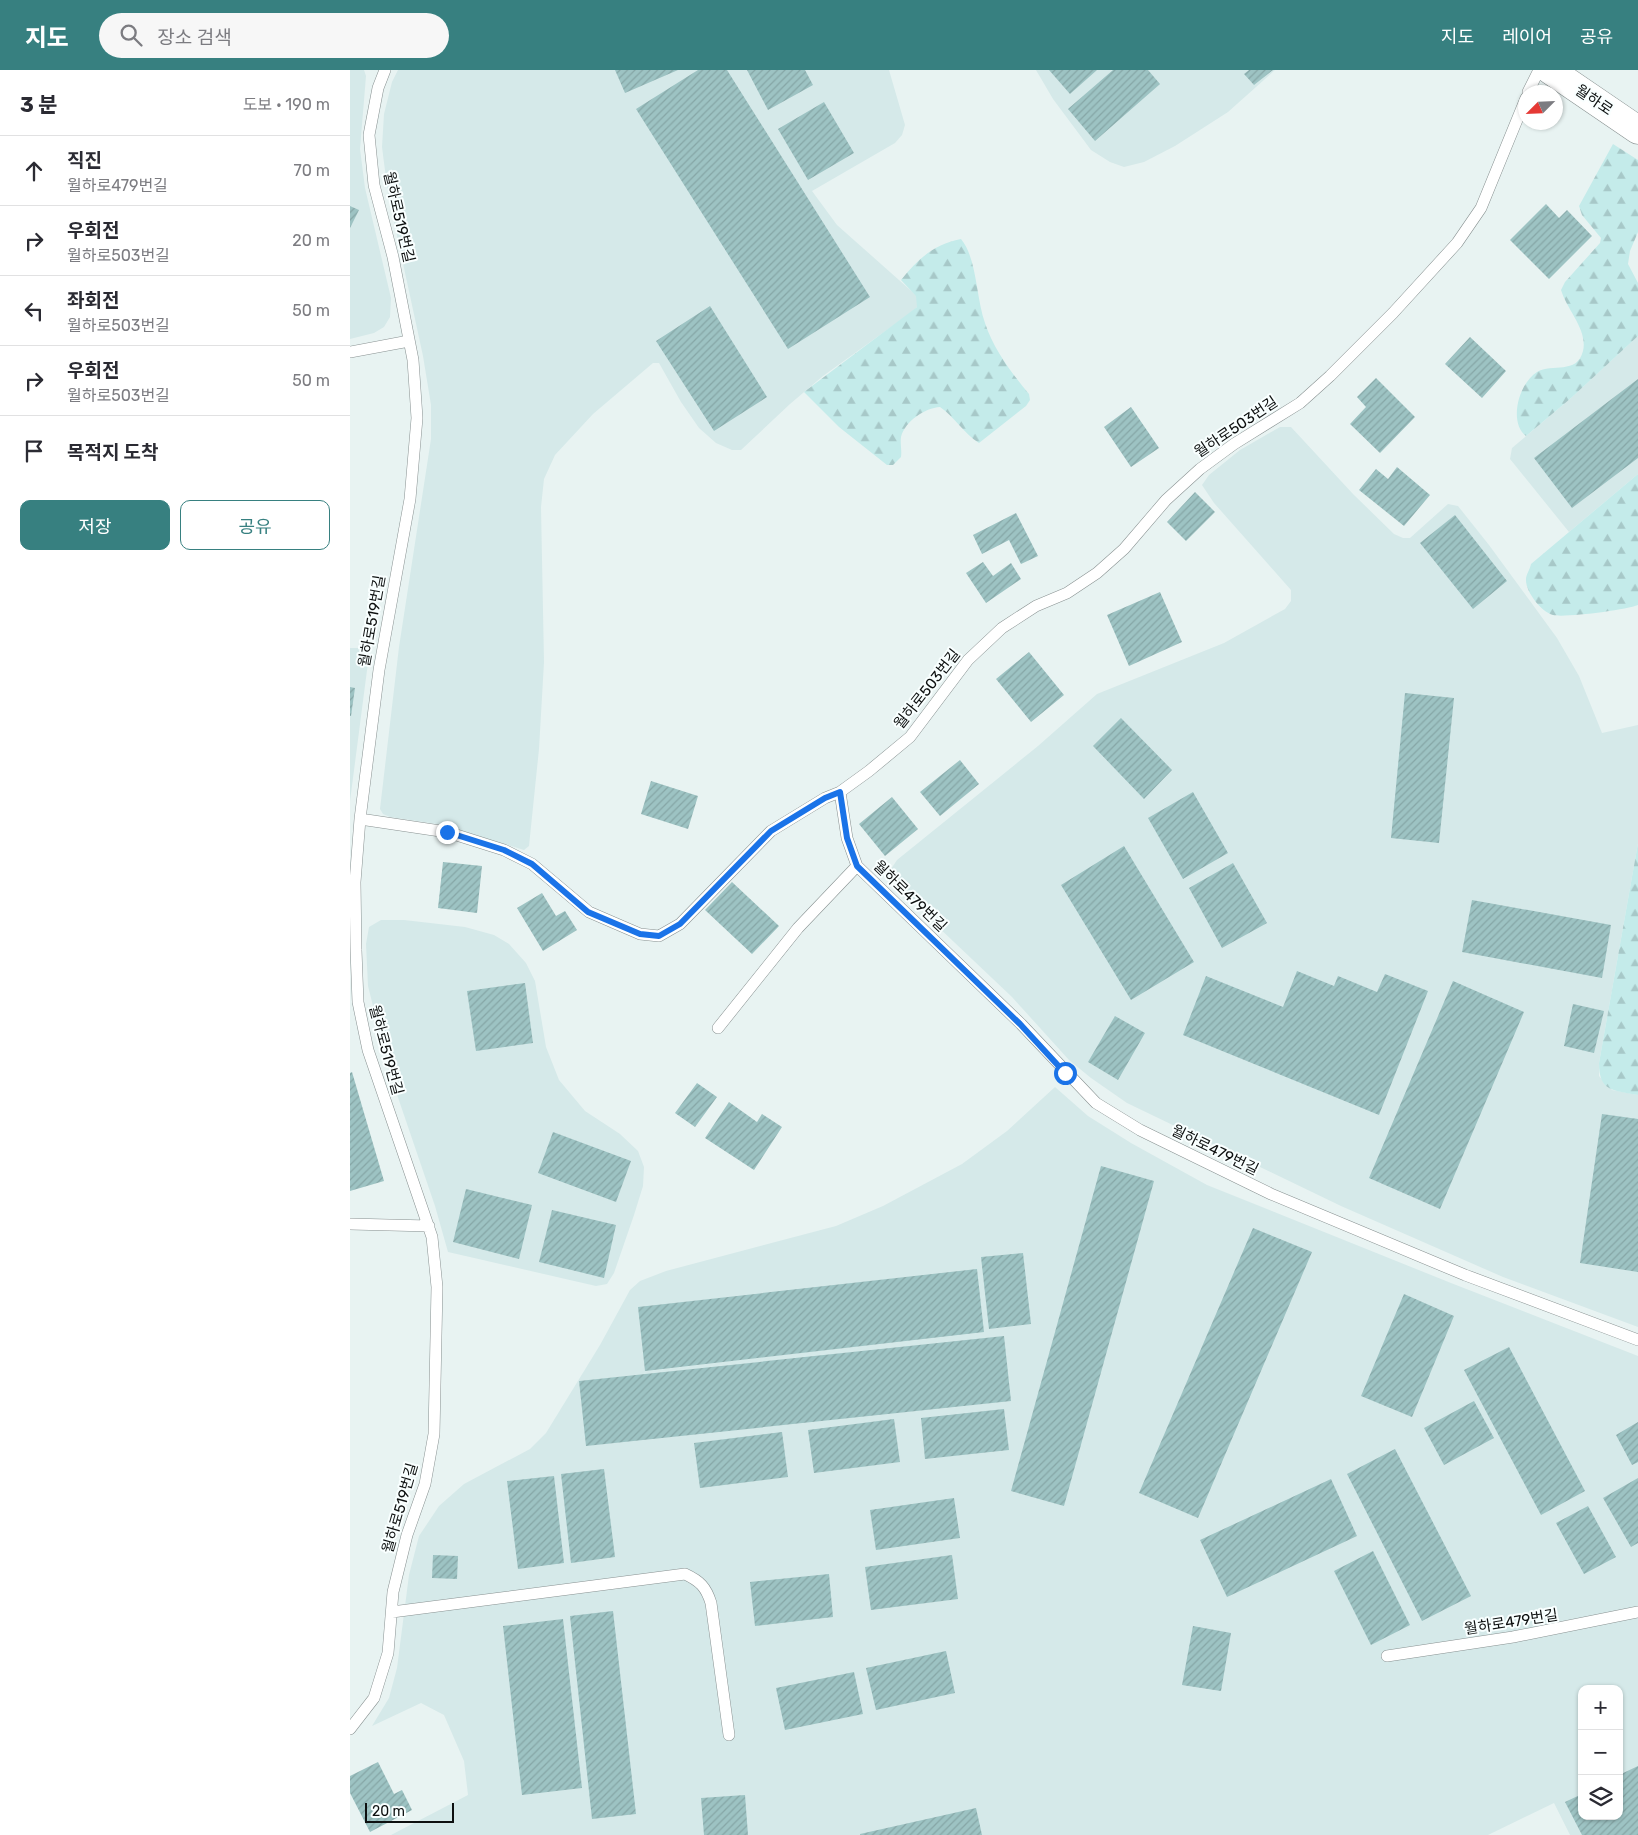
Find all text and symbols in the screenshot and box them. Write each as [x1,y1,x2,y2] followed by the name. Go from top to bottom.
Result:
[99,13,449,58] search box
[117,21,145,49] icon: search
[25,24,69,52] text: 지도
[157,26,232,49] text: 장소 검색
[1441,26,1474,48] text: 지도
[1502,26,1552,48] text: 레이어
[1580,26,1613,48] text: 공유
[1572,81,1616,119] street label: 월하로
[1518,85,1563,130] north arrow
[20,92,58,117] text: 3 분
[243,95,330,114] text: 도보 · 190 m
[67,149,102,172] text: 직진
[20,157,48,185] icon: ahead
[293,161,330,180] text: 70 m
[380,170,418,264] street label: 월하로519번길
[67,176,168,195] text: 월하로479번길
[67,219,119,242] text: 우회전
[20,227,48,255] icon: right
[292,231,330,250] text: 20 m
[67,246,170,265] text: 월하로503번길
[67,289,119,312] text: 좌회전
[20,297,48,325] icon: left
[292,301,330,320] text: 50 m
[67,316,170,335] text: 월하로503번길
[67,359,119,382] text: 우회전
[20,367,48,395] icon: right
[292,371,330,390] text: 50 m
[67,386,170,405] text: 월하로503번길
[1191,393,1281,461] street label: 월하로503번길
[20,437,48,465] icon: arrive
[67,441,158,464] text: 목적지 도착
[20,500,170,550] button: 저장
[180,500,330,550] button: 공유
[355,574,389,668] street label: 월하로519번길
[890,645,964,733] street label: 월하로503번길
[436,821,459,844] route end
[870,857,950,935] street label: 월하로479번길
[365,1003,407,1097] street label: 월하로519번길
[1054,1062,1077,1085] route start
[1169,1121,1261,1179] street label: 월하로479번길
[379,1461,421,1555] street label: 월하로519번길
[1463,1606,1559,1638] street label: 월하로479번길
[1578,1685,1623,1820] map controls
[1578,1685,1623,1730] button: +
[1578,1730,1623,1775] button: −
[1578,1775,1623,1820] button: layers
[365,1800,454,1823] scale bar
[372,1803,405,1820] text: 20 m

